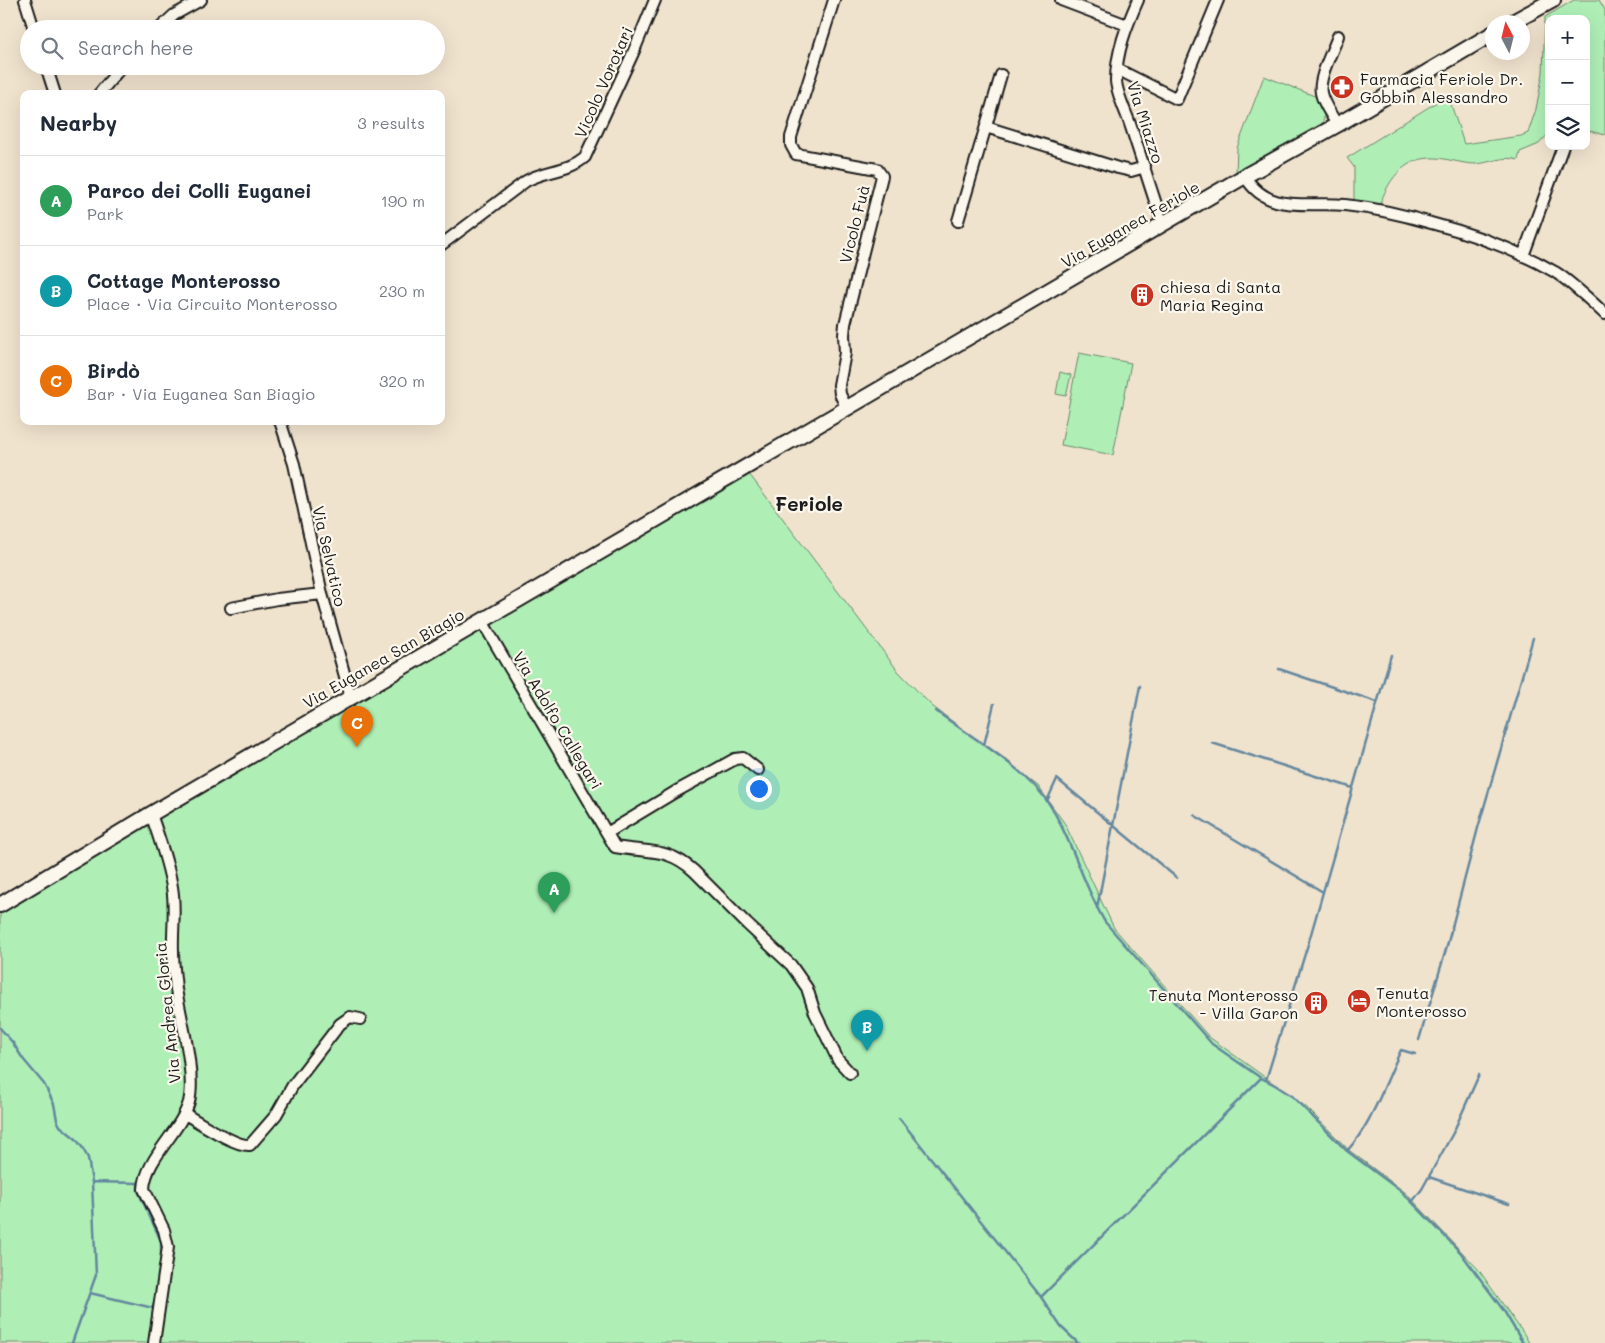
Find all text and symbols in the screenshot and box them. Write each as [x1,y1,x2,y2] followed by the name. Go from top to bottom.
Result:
[1485,15,1530,60] north arrow
[1545,15,1590,150] map controls
[1545,15,1590,60] button: +
[20,20,445,75] search box
[569,23,637,141] street label: Vicolo Vorotari
[38,34,66,62] icon: search
[78,35,194,60] text: Search here
[1545,60,1590,105] button: −
[1360,68,1523,107] place label: Farmacia Feriole Dr. Gobbin Alessandro
[1329,74,1355,100] pharmacy icon: Farmacia Feriole Dr. Gobbin Alessandro
[1123,78,1169,166] street label: Via Miazzo
[1545,105,1590,150] button: layers
[40,109,117,136] text: Nearby
[357,112,425,133] text: 3 results
[1057,176,1203,272] street label: Via Euganea Feriole
[87,178,312,203] text: Parco dei Colli Euganei
[834,182,874,266] street label: Vicolo Fuà
[50,190,62,211] text: A
[381,190,425,211] text: 190 m
[87,203,123,224] text: Park
[87,268,280,293] text: Cottage Monterosso
[1160,276,1281,315] place label: chiesa di Santa Maria Regina
[51,280,61,301] text: B
[379,280,425,301] text: 230 m
[1129,282,1155,308] building icon: chiesa di Santa Maria Regina
[87,293,337,314] text: Place · Via Circuito Monterosso
[87,358,140,383] text: Birdò
[50,370,62,391] text: C
[379,370,425,391] text: 320 m
[87,383,315,404] text: Bar · Via Euganea San Biagio
[775,491,843,516] district label: Feriole
[308,504,352,608] street label: Via Selvatico
[299,603,467,713] street label: Via Euganea San Biagio
[508,647,608,793] street label: Via Adolfo Callegari
[341,706,373,747] pin: C
[746,776,772,802] your location
[538,872,570,913] pin: A
[149,941,185,1085] street label: Via Andrea Gloria
[1376,982,1467,1021] place label: Tenuta Monterosso
[1149,984,1298,1023] place label: Tenuta Monterosso - Villa Garon
[1346,988,1372,1014] hotel icon: Tenuta Monterosso
[1303,990,1329,1016] building icon: Tenuta Monterosso - Villa Garon
[851,1010,883,1051] pin: B

